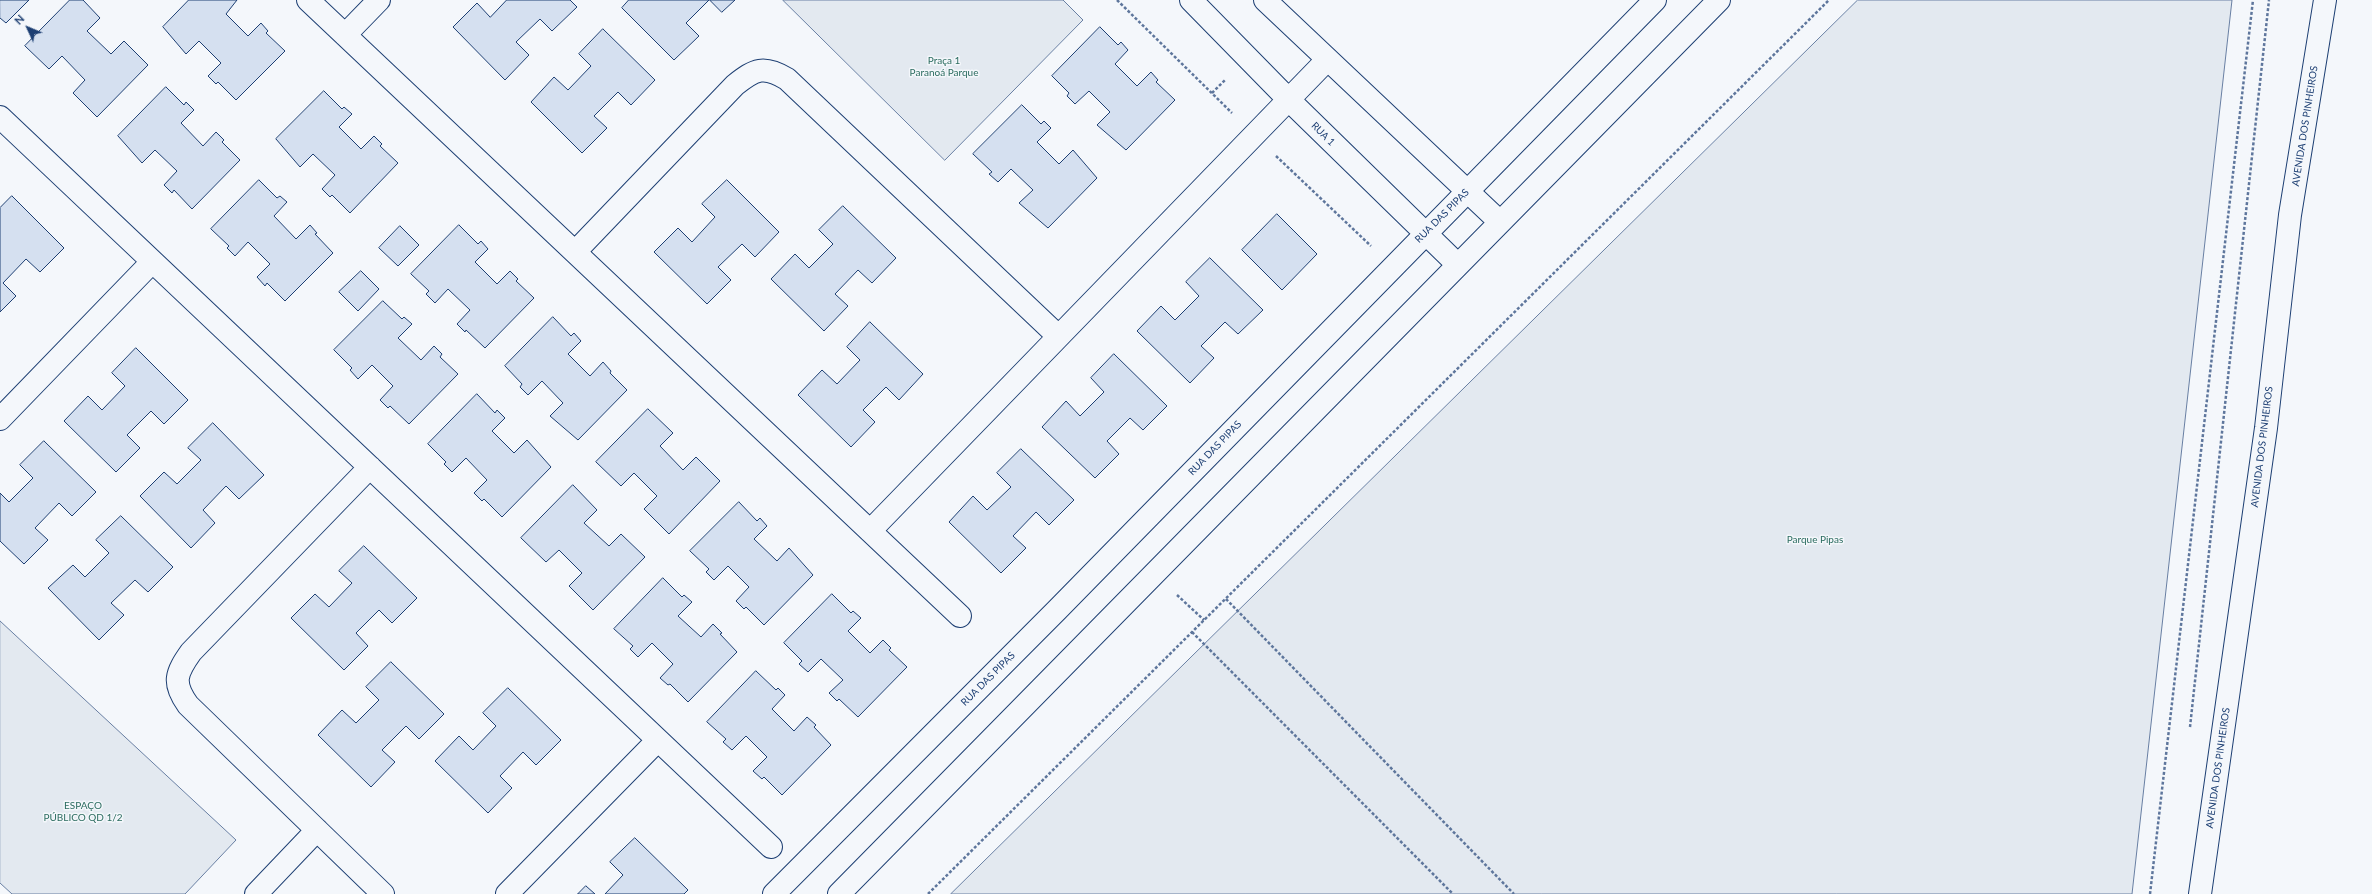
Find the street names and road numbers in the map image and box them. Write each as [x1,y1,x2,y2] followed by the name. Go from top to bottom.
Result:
[2290,65,2320,187] street label: AVENIDA DOS PINHEIROS
[1309,120,1337,148] street label: RUA 1
[1413,187,1471,245] street label: RUA DAS PIPAS
[2249,386,2275,508] street label: AVENIDA DOS PINHEIROS
[1186,418,1244,478] street label: RUA DAS PIPAS
[959,650,1017,708] street label: RUA DAS PIPAS
[2204,707,2232,829] street label: AVENIDA DOS PINHEIROS

